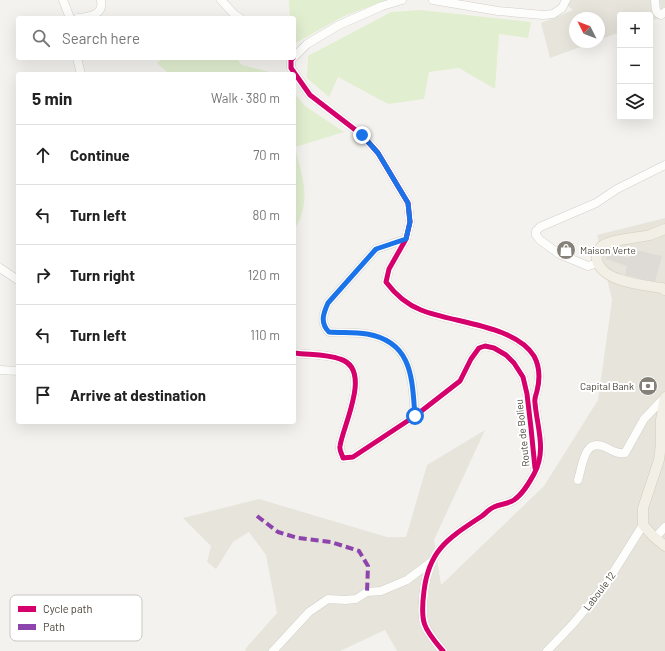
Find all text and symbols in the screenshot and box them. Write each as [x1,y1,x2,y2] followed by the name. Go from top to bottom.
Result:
[569,12,605,48] north arrow
[617,12,653,120] map controls
[617,12,653,48] button: +
[16,16,296,60] search box
[30,27,52,49] icon: search
[62,29,140,47] text: Search here
[617,48,653,84] button: −
[617,84,653,120] button: layers
[32,88,72,108] text: 5 min
[211,90,280,106] text: Walk · 380 m
[353,126,371,144] route end
[32,144,54,166] icon: ahead
[70,146,130,164] text: Continue
[253,147,280,163] text: 70 m
[32,204,54,226] icon: left
[70,206,126,224] text: Turn left
[253,207,280,223] text: 80 m
[555,239,577,261] shop icon: Maison Verte
[580,244,636,256] place label: Maison Verte
[32,264,54,286] icon: right
[70,266,135,284] text: Turn right
[248,267,280,283] text: 120 m
[32,324,54,346] icon: left
[70,326,126,344] text: Turn left
[250,327,280,343] text: 110 m
[637,375,659,397] bank icon: Capital Bank
[580,380,634,392] place label: Capital Bank
[32,384,54,406] icon: arrive
[70,386,206,404] text: Arrive at destination
[512,399,532,467] street label: Route de Bolieu
[406,407,424,425] route start
[581,569,617,613] street label: Laboule 12
[10,595,142,641] legend
[43,602,93,615] text: Cycle path
[43,620,65,633] text: Path

